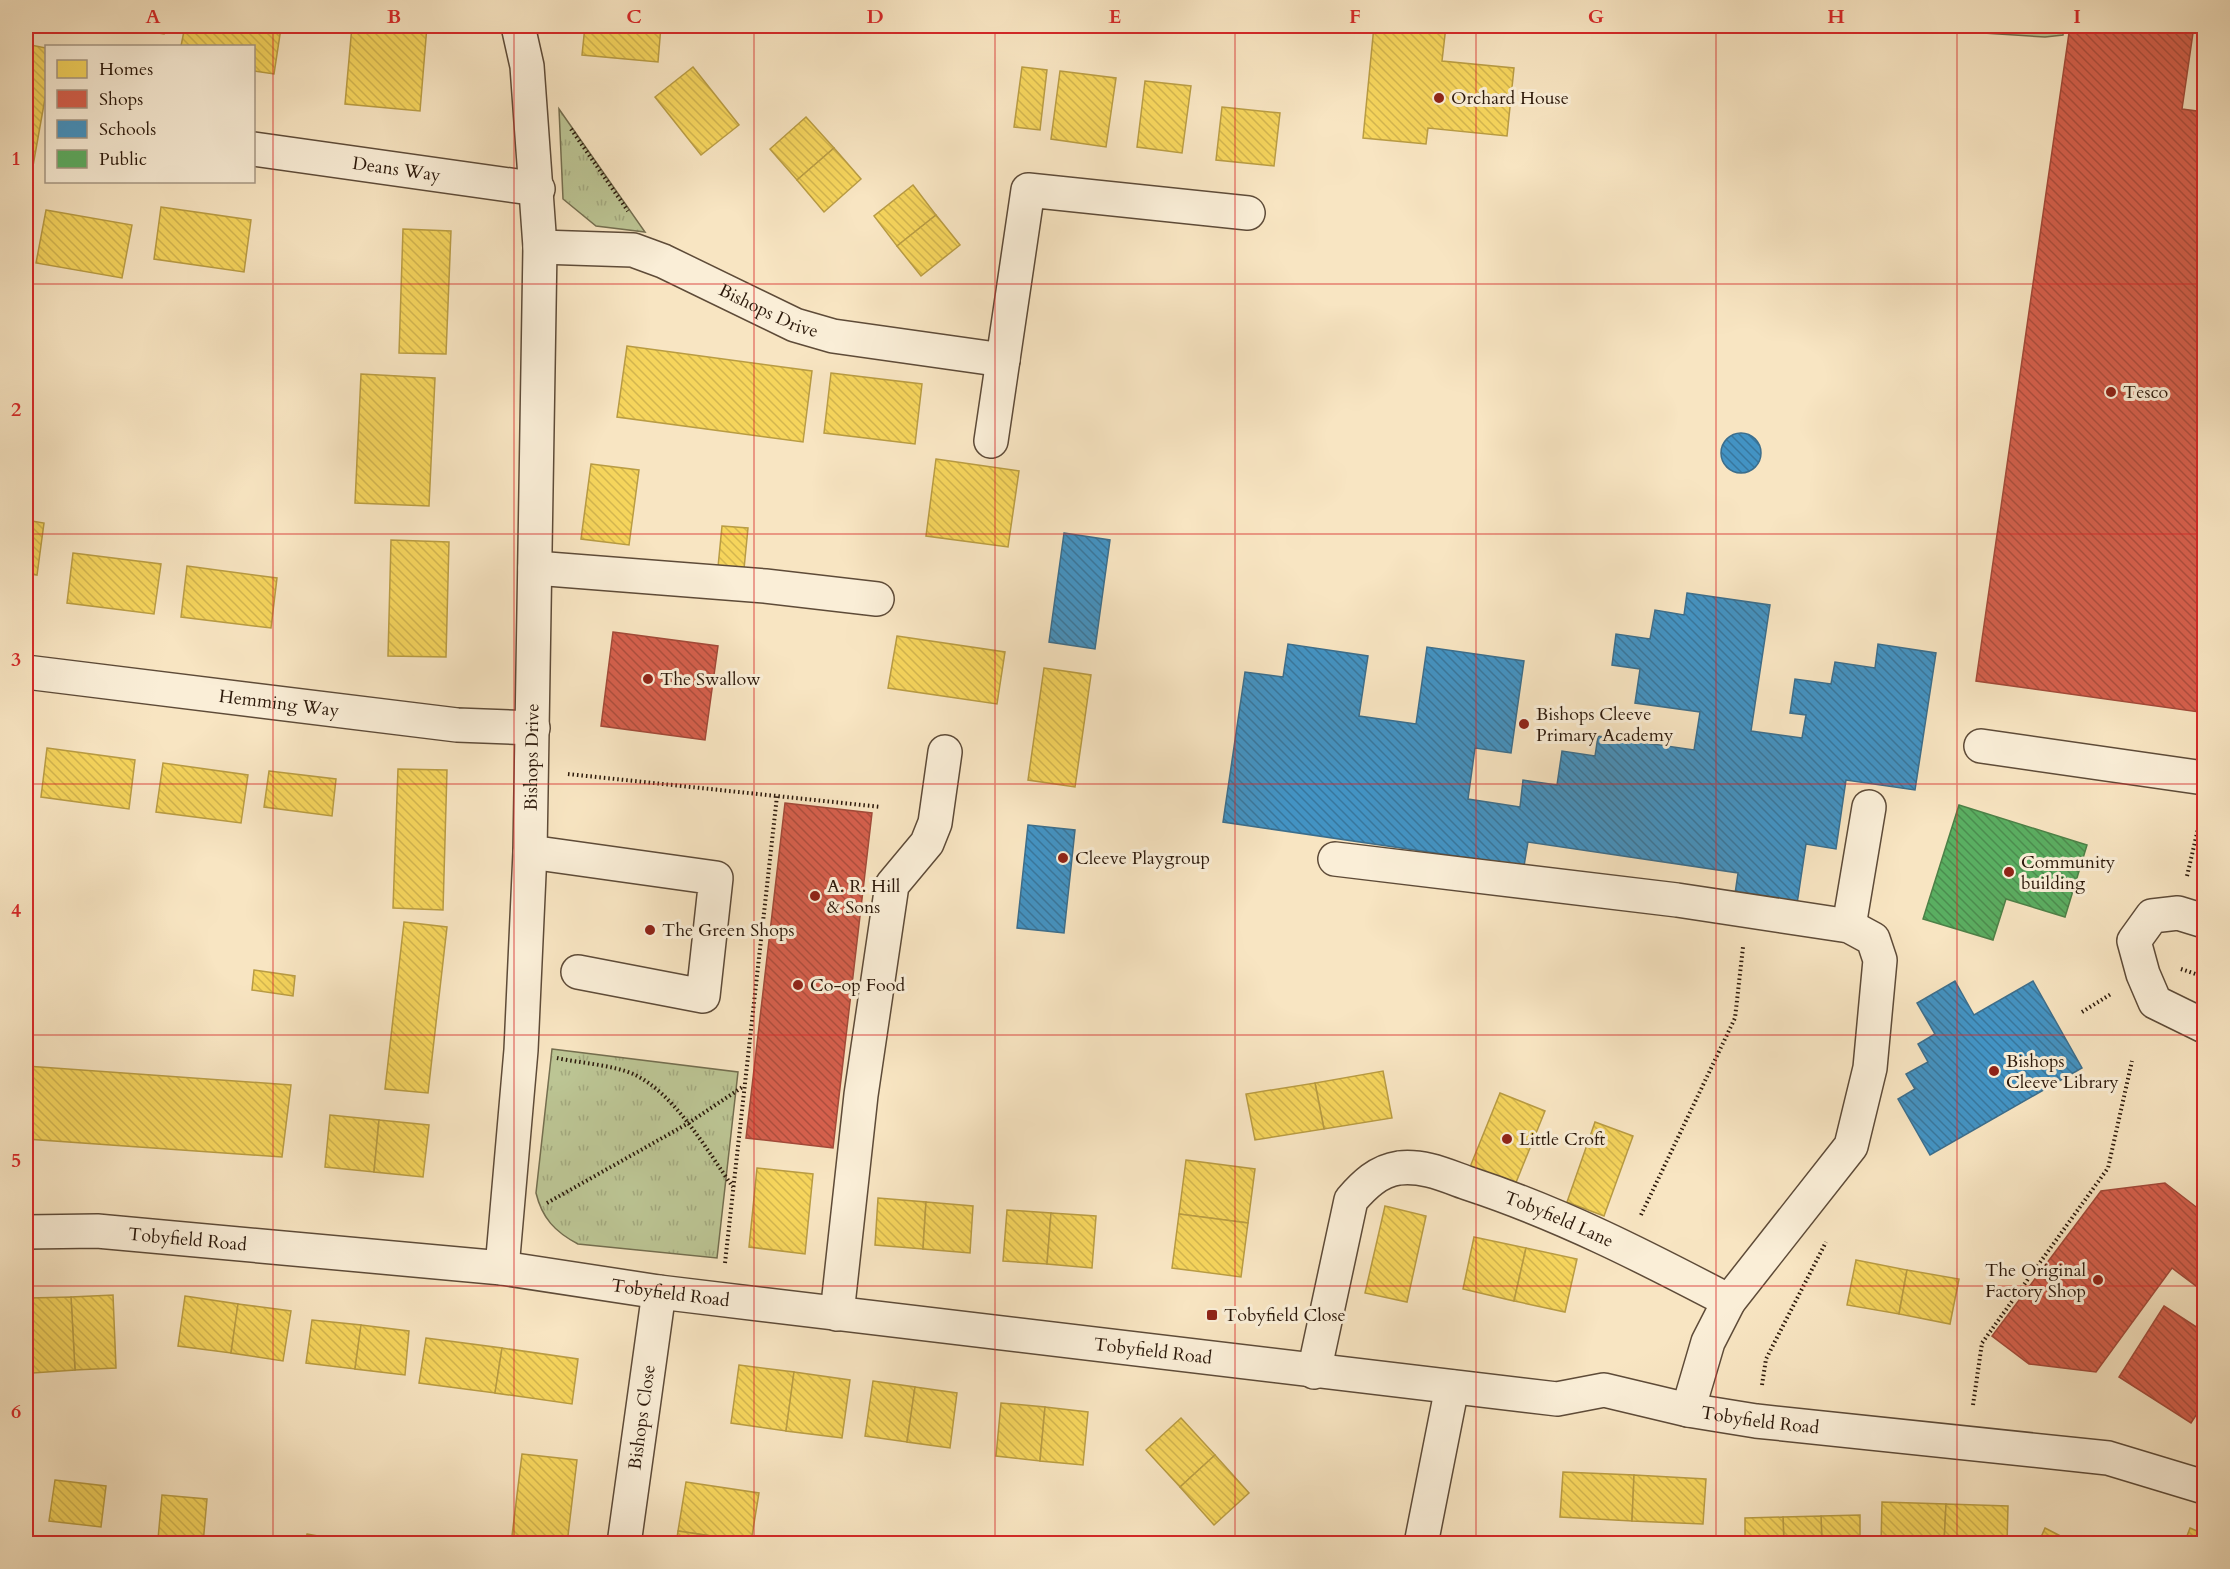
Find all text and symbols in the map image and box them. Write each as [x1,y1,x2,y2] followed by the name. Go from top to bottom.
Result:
[145,3,161,30] text: A
[387,3,401,30] text: B
[626,3,642,30] text: C
[866,3,884,30] text: D
[1109,3,1121,30] text: E
[1349,3,1361,30] text: F
[1588,3,1604,30] text: G
[1827,3,1845,30] text: H
[2073,3,2081,30] text: I
[45,45,255,183] legend
[99,57,153,82] text: Homes
[1451,86,1569,111] place label: Orchard House
[99,87,143,112] text: Shops
[1432,91,1446,105] marker: Orchard House
[99,117,156,142] text: Schools
[11,145,21,172] text: 1
[99,147,147,172] text: Public
[351,151,443,188] street label: Deans Way
[715,277,821,344] street label: Bishops Drive
[2123,380,2169,405] place label: Tesco
[2104,385,2118,399] marker: Tesco
[11,396,21,423] text: 2
[11,646,21,673] text: 3
[660,667,761,692] place label: The Swallow
[641,672,655,686] marker: The Swallow
[217,683,341,723] street label: Hemming Way
[1536,702,1674,748] place label: Bishops Cleeve Primary Academy
[518,703,545,811] street label: Bishops Drive
[1517,717,1531,731] marker: Bishops Cleeve Primary Academy
[1075,846,1210,871] place label: Cleeve Playgroup
[2021,850,2116,896] place label: Community building
[1056,851,1070,865] marker: Cleeve Playgroup
[2002,865,2016,879] marker: Community building
[827,874,901,920] place label: A. R. Hill & Sons
[808,889,822,903] marker: A. R. Hill & Sons
[11,897,21,924] text: 4
[662,918,795,943] place label: The Green Shops
[643,923,657,937] marker: The Green Shops
[810,973,905,998] place label: Co-op Food
[791,978,805,992] marker: Co-op Food
[2006,1049,2119,1095] place label: Bishops Cleeve Library
[1987,1064,2001,1078] marker: Bishops Cleeve Library
[1519,1127,1605,1152] place label: Little Croft
[1500,1132,1514,1146] marker: Little Croft
[11,1147,21,1174] text: 5
[1501,1185,1618,1253] street label: Tobyfield Lane
[127,1221,248,1257] street label: Tobyfield Road
[1985,1258,2086,1304] place label: The Original Factory Shop
[610,1272,731,1313] street label: Tobyfield Road
[2091,1273,2105,1287] marker: The Original Factory Shop
[1224,1303,1346,1328] place label: Tobyfield Close
[1205,1308,1219,1322] marker: Tobyfield Close
[1092,1331,1214,1370] street label: Tobyfield Road
[622,1363,661,1471] street label: Bishops Close
[11,1398,21,1425] text: 6
[1699,1400,1821,1440] street label: Tobyfield Road

